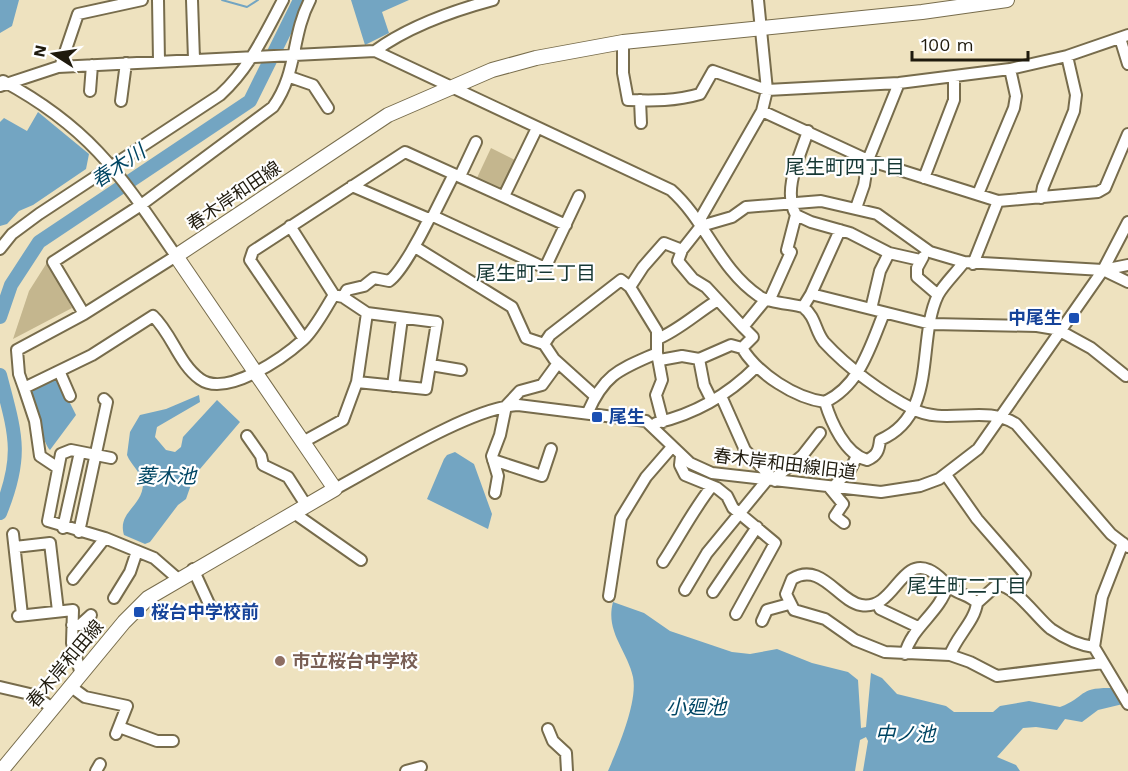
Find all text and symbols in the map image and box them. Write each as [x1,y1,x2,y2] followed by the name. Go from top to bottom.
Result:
[24,24,84,84] north arrow
[912,24,1028,62] scale bar
[921,34,974,55] text: 100 m
[29,43,50,59] text: N
[86,138,151,193] water label: 春木川
[785,155,905,179] district label: 尾生町四丁目
[183,157,284,234] street label: 春木岸和田線
[476,261,596,285] district label: 尾生町三丁目
[1008,307,1062,328] place label: 中尾生
[1067,311,1081,325] marker: 中尾生
[609,406,645,427] place label: 尾生
[590,410,604,424] marker: 尾生
[712,444,858,483] street label: 春木岸和田線旧道
[136,464,198,488] water label: 菱木池
[907,574,1027,598] district label: 尾生町二丁目
[151,601,259,622] place label: 桜台中学校前
[132,605,146,619] marker: 桜台中学校前
[22,616,107,712] street label: 春木岸和田線
[292,650,418,671] place label: 市立桜台中学校
[273,654,287,668] marker: 市立桜台中学校
[666,695,728,719] water label: 小廻池
[875,722,937,746] water label: 中ノ池

